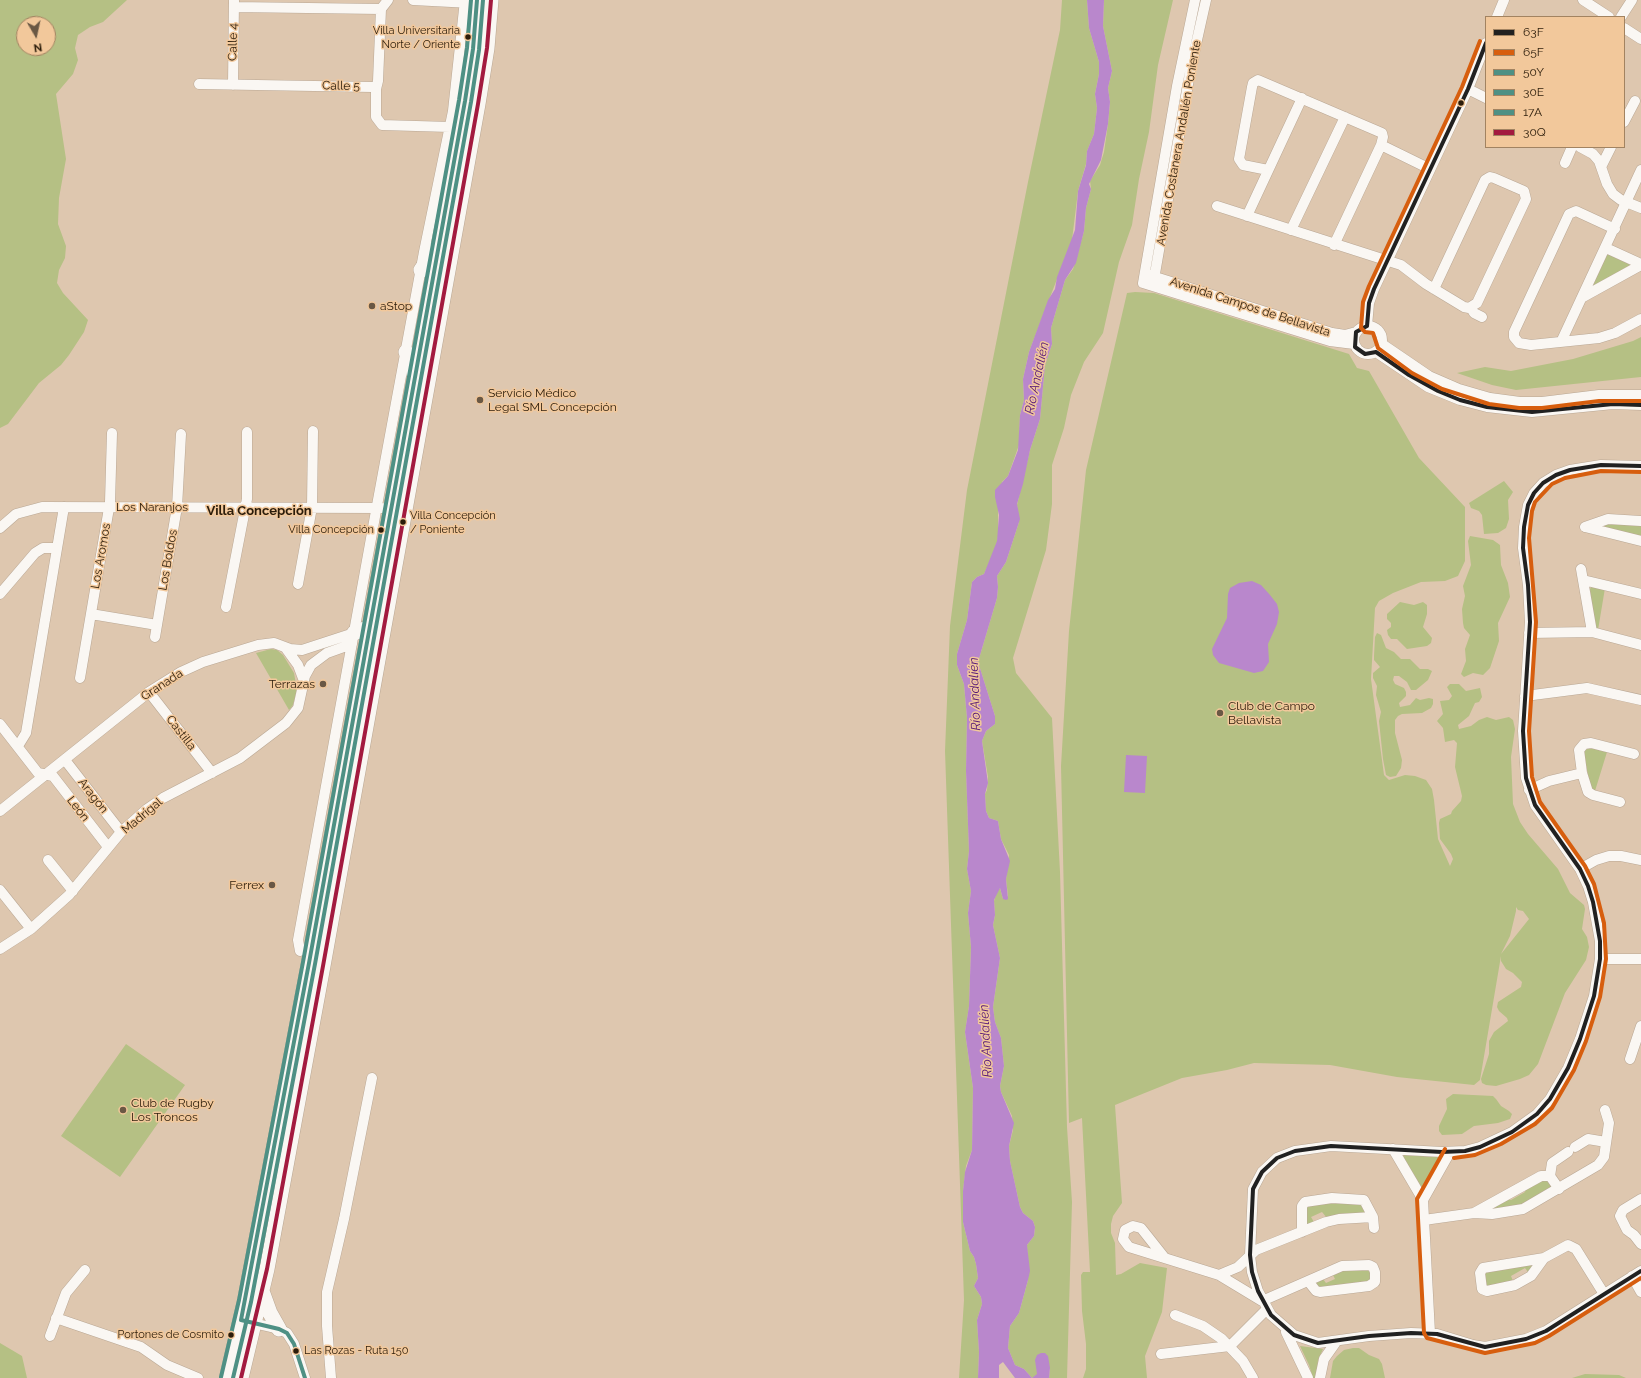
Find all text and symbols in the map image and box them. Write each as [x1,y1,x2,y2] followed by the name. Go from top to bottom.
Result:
[16,16,56,56] north arrow
[1485,16,1625,148] legend
[225,23,241,61] street label: Calle 4
[373,24,460,50] place label: Villa Universitaria Norte / Oriente
[1523,25,1544,39] text: 63F
[463,32,473,42] marker: Villa Universitaria Norte / Oriente
[1154,39,1204,247] street label: Avenida Costanera Andalién Poniente
[33,40,43,54] text: N
[1523,45,1544,59] text: 65F
[1523,65,1544,79] text: 50Y
[322,78,360,94] street label: Calle 5
[1523,85,1544,99] text: 30E
[1456,98,1466,108] unlabelled marker
[1523,105,1542,119] text: 17A
[1523,125,1546,139] text: 30Q
[1168,274,1332,340] street label: Avenida Campos de Bellavista
[380,299,412,313] place label: aStop
[367,301,377,311] marker: aStop
[1022,341,1052,415] water label: Río Andalién
[488,386,617,414] place label: Servicio Médico Legal SML Concepción
[475,395,485,405] marker: Servicio Médico Legal SML Concepción
[116,500,188,514] street label: Los Naranjos
[206,503,312,519] district label: Villa Concepción
[410,509,496,535] place label: Villa Concepción / Poniente
[398,517,408,527] marker: Villa Concepción / Poniente
[88,522,114,590] street label: Los Aromos
[288,523,374,537] place label: Villa Concepción
[376,525,386,535] marker: Villa Concepción
[156,528,180,592] street label: Los Boldos
[966,657,984,731] water label: Río Andalién
[138,666,186,704] street label: Granada
[269,677,315,691] place label: Terrazas
[318,679,328,689] marker: Terrazas
[1228,699,1315,727] place label: Club de Campo Bellavista
[1215,708,1225,718] marker: Club de Campo Bellavista
[163,713,199,753] street label: Castilla
[75,776,111,816] street label: Aragón
[64,794,92,824] street label: León
[119,795,165,837] street label: Madrigal
[229,878,264,892] place label: Ferrex
[267,880,277,890] marker: Ferrex
[976,1004,996,1078] water label: Río Andalién
[131,1096,214,1124] place label: Club de Rugby Los Troncos
[118,1105,128,1115] marker: Club de Rugby Los Troncos
[118,1328,224,1342] place label: Portones de Cosmito
[226,1330,236,1340] marker: Portones de Cosmito
[304,1344,408,1358] place label: Las Rozas - Ruta 150
[291,1346,301,1356] marker: Las Rozas - Ruta 150

